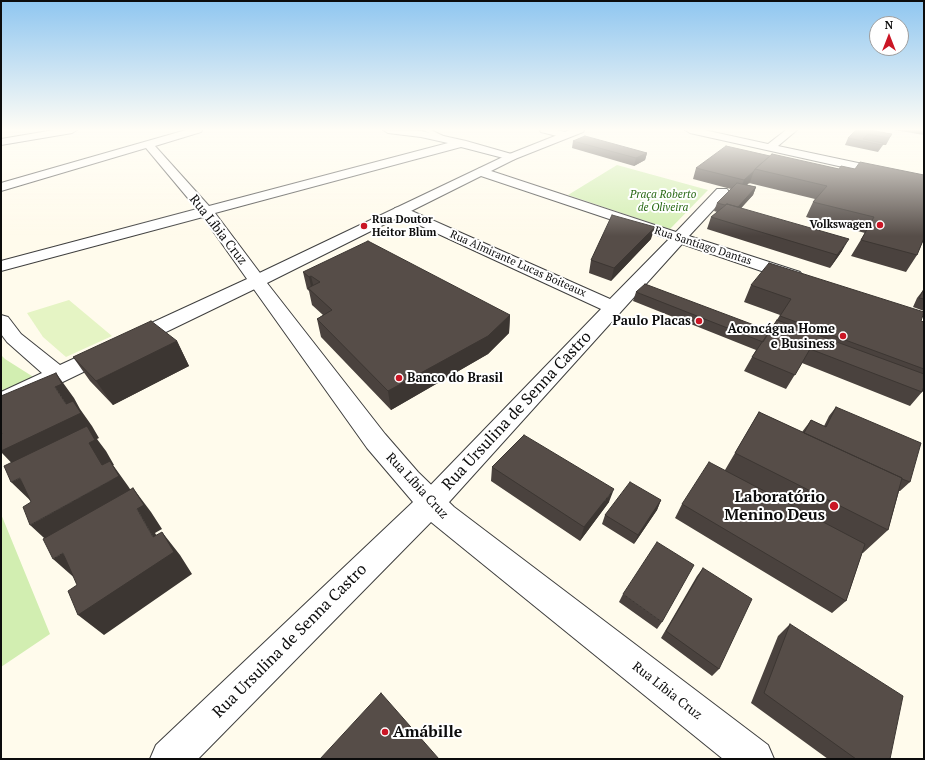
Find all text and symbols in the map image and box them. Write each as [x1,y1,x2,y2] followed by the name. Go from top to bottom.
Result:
[869,16,909,56] north arrow
[885,18,893,32] text: N
[630,188,696,214] park label: Praça Roberto de Oliveira
[186,192,250,268] street label: Rua Líbia Cruz
[372,213,436,239] place label: Rua Doutor Heitor Blum
[810,218,872,232] place label: Volkswagen
[875,220,885,230] marker: Volkswagen
[359,221,369,231] marker: Rua Doutor Heitor Blum
[653,224,753,268] street label: Rua Santiago Dantas
[448,228,588,300] street label: Rua Almirante Lucas Boiteaux
[613,313,691,329] place label: Paulo Placas
[694,316,704,326] marker: Paulo Placas
[727,321,835,352] place label: Aconcágua Home e Business
[438,328,596,494] street label: Rua Ursulina de Senna Castro
[838,331,848,341] marker: Aconcágua Home e Business
[407,370,503,386] place label: Banco do Brasil
[394,373,404,383] marker: Banco do Brasil
[383,450,451,522] street label: Rua Líbia Cruz
[724,487,825,525] place label: Laboratório Menino Deus
[828,500,840,512] marker: Laboratório Menino Deus
[209,560,371,722] street label: Rua Ursulina de Senna Castro
[629,659,705,723] street label: Rua Líbia Cruz
[393,722,462,742] place label: Amábille
[380,727,390,737] marker: Amábille

